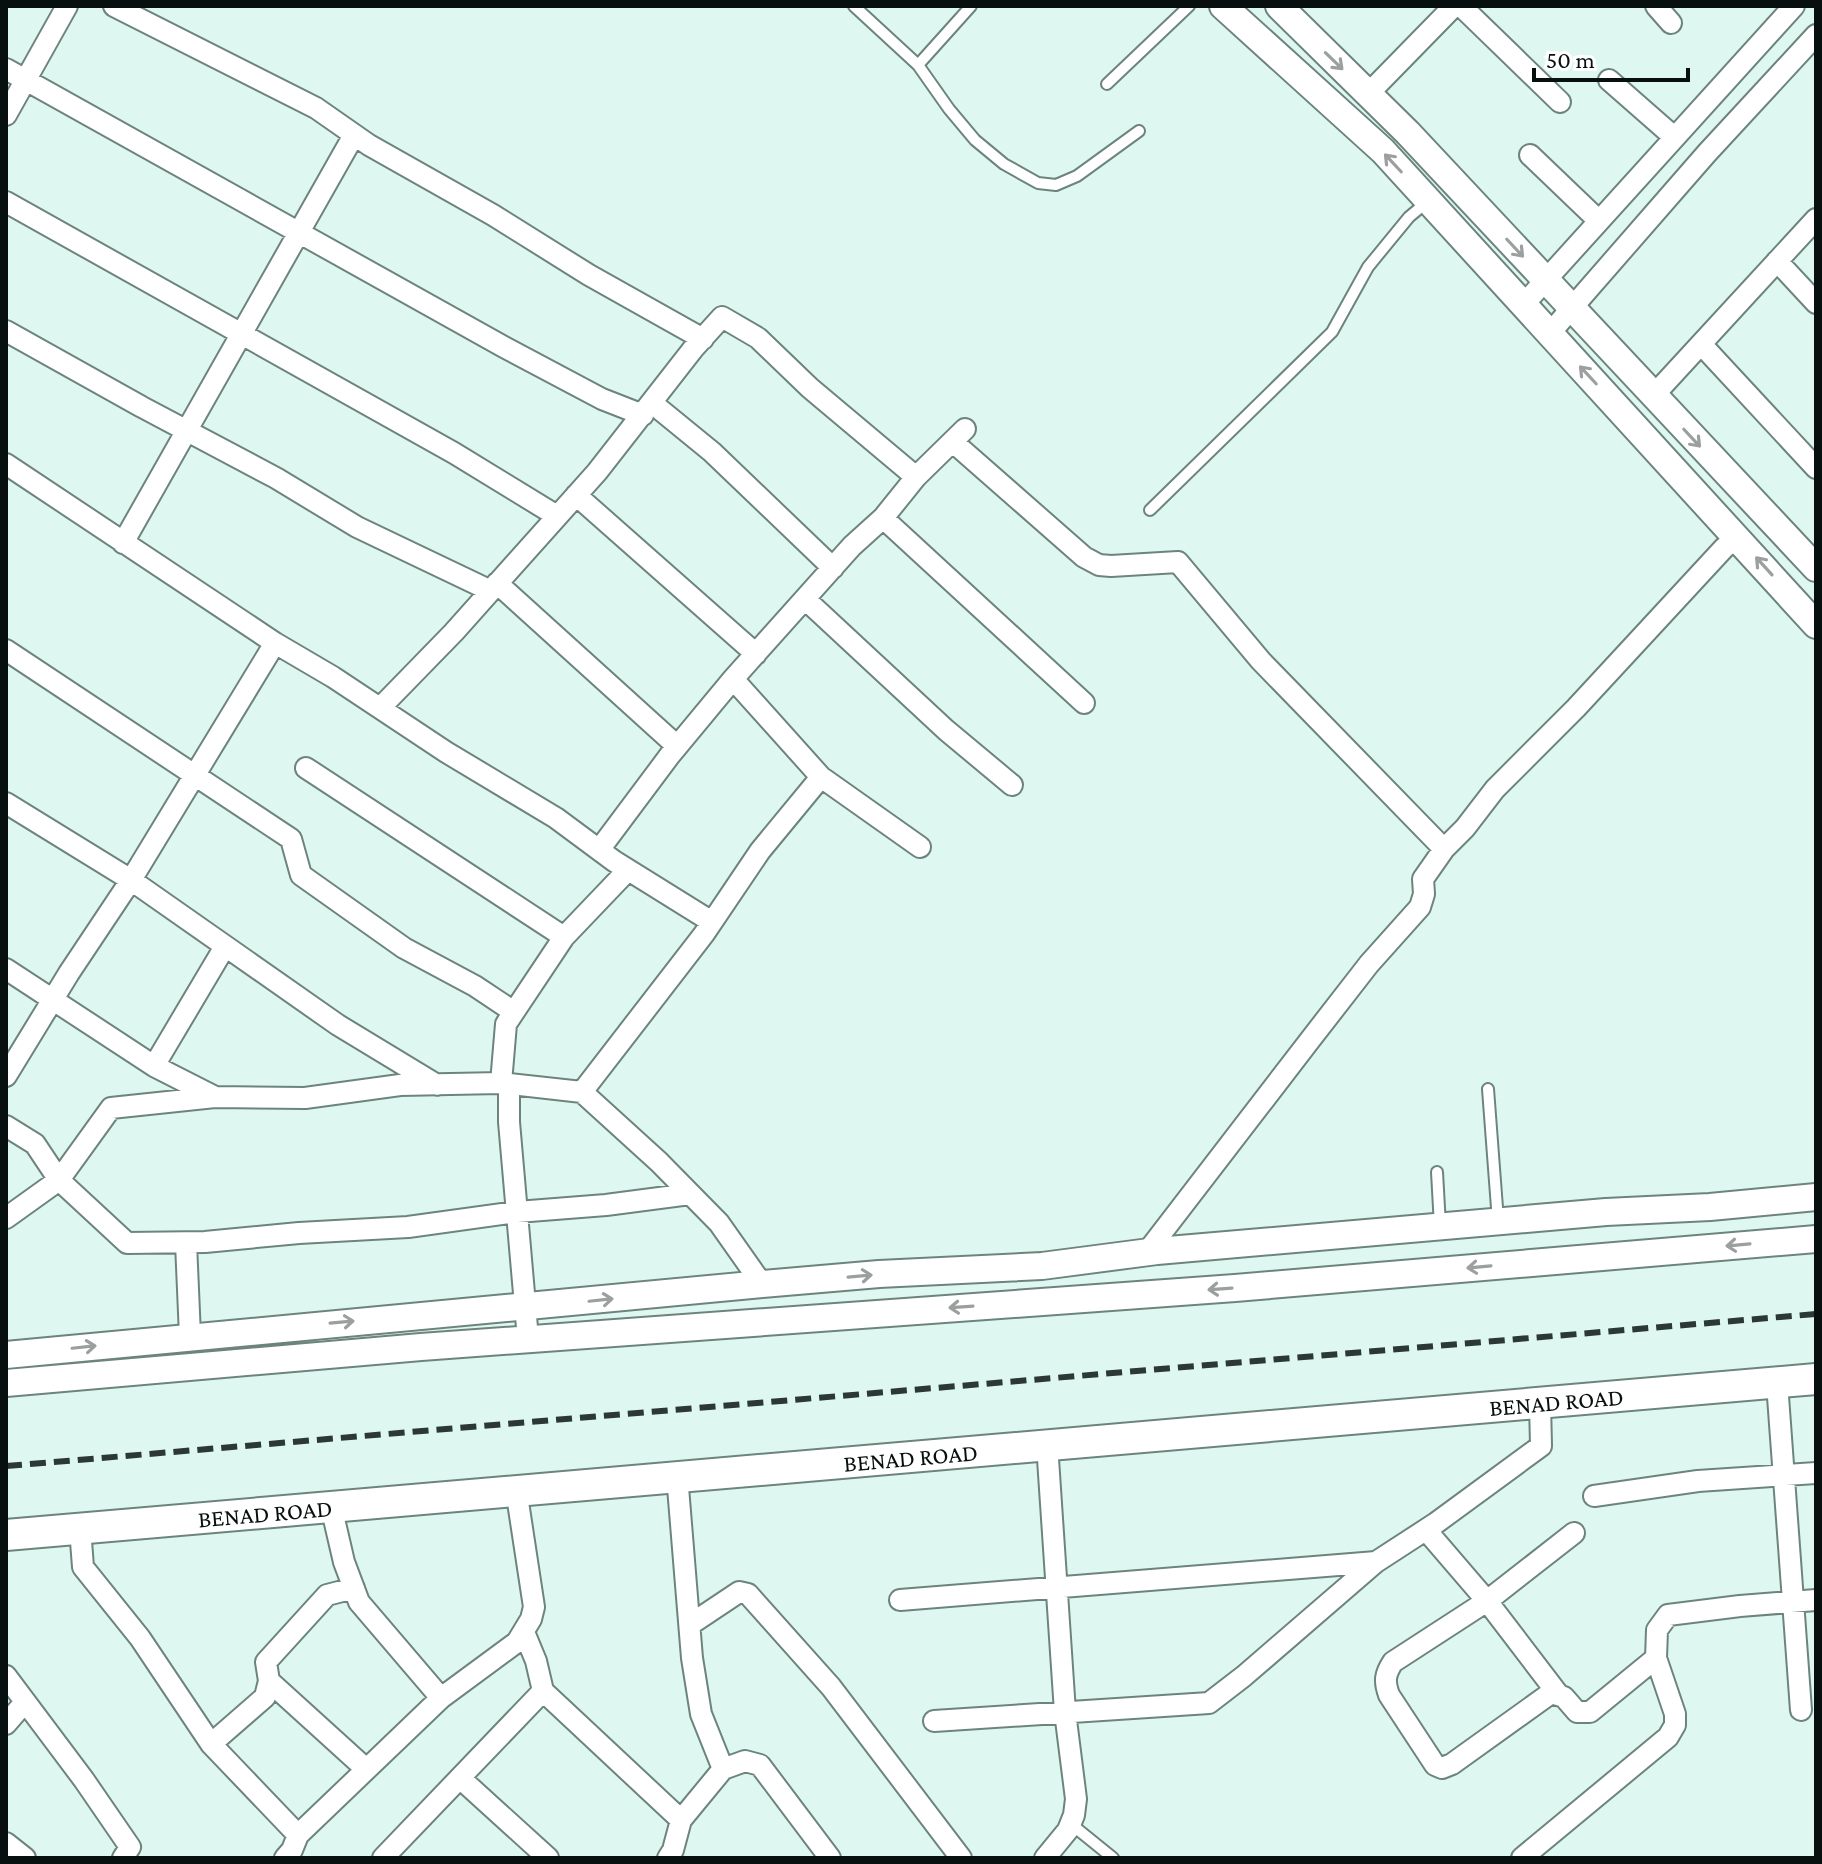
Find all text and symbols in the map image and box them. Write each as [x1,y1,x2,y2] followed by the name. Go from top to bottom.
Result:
[1534,32,1688,82] scale bar
[1546,46,1595,73] text: 50 m
[1324,51,1344,70] one-way arrow
[1385,153,1403,173] one-way arrow
[1505,238,1524,258] one-way arrow
[1580,365,1598,385] one-way arrow
[1683,428,1702,448] one-way arrow
[1755,557,1773,577] one-way arrow
[1725,1238,1752,1253] one-way arrow
[1466,1260,1493,1275] one-way arrow
[846,1268,873,1283] one-way arrow
[1207,1282,1234,1297] one-way arrow
[588,1292,614,1307] one-way arrow
[948,1300,975,1315] one-way arrow
[328,1314,355,1329] one-way arrow
[70,1339,97,1354] one-way arrow
[1488,1382,1624,1421] street label: BENAD ROAD
[842,1438,979,1476] street label: BENAD ROAD
[197,1493,333,1532] street label: BENAD ROAD

